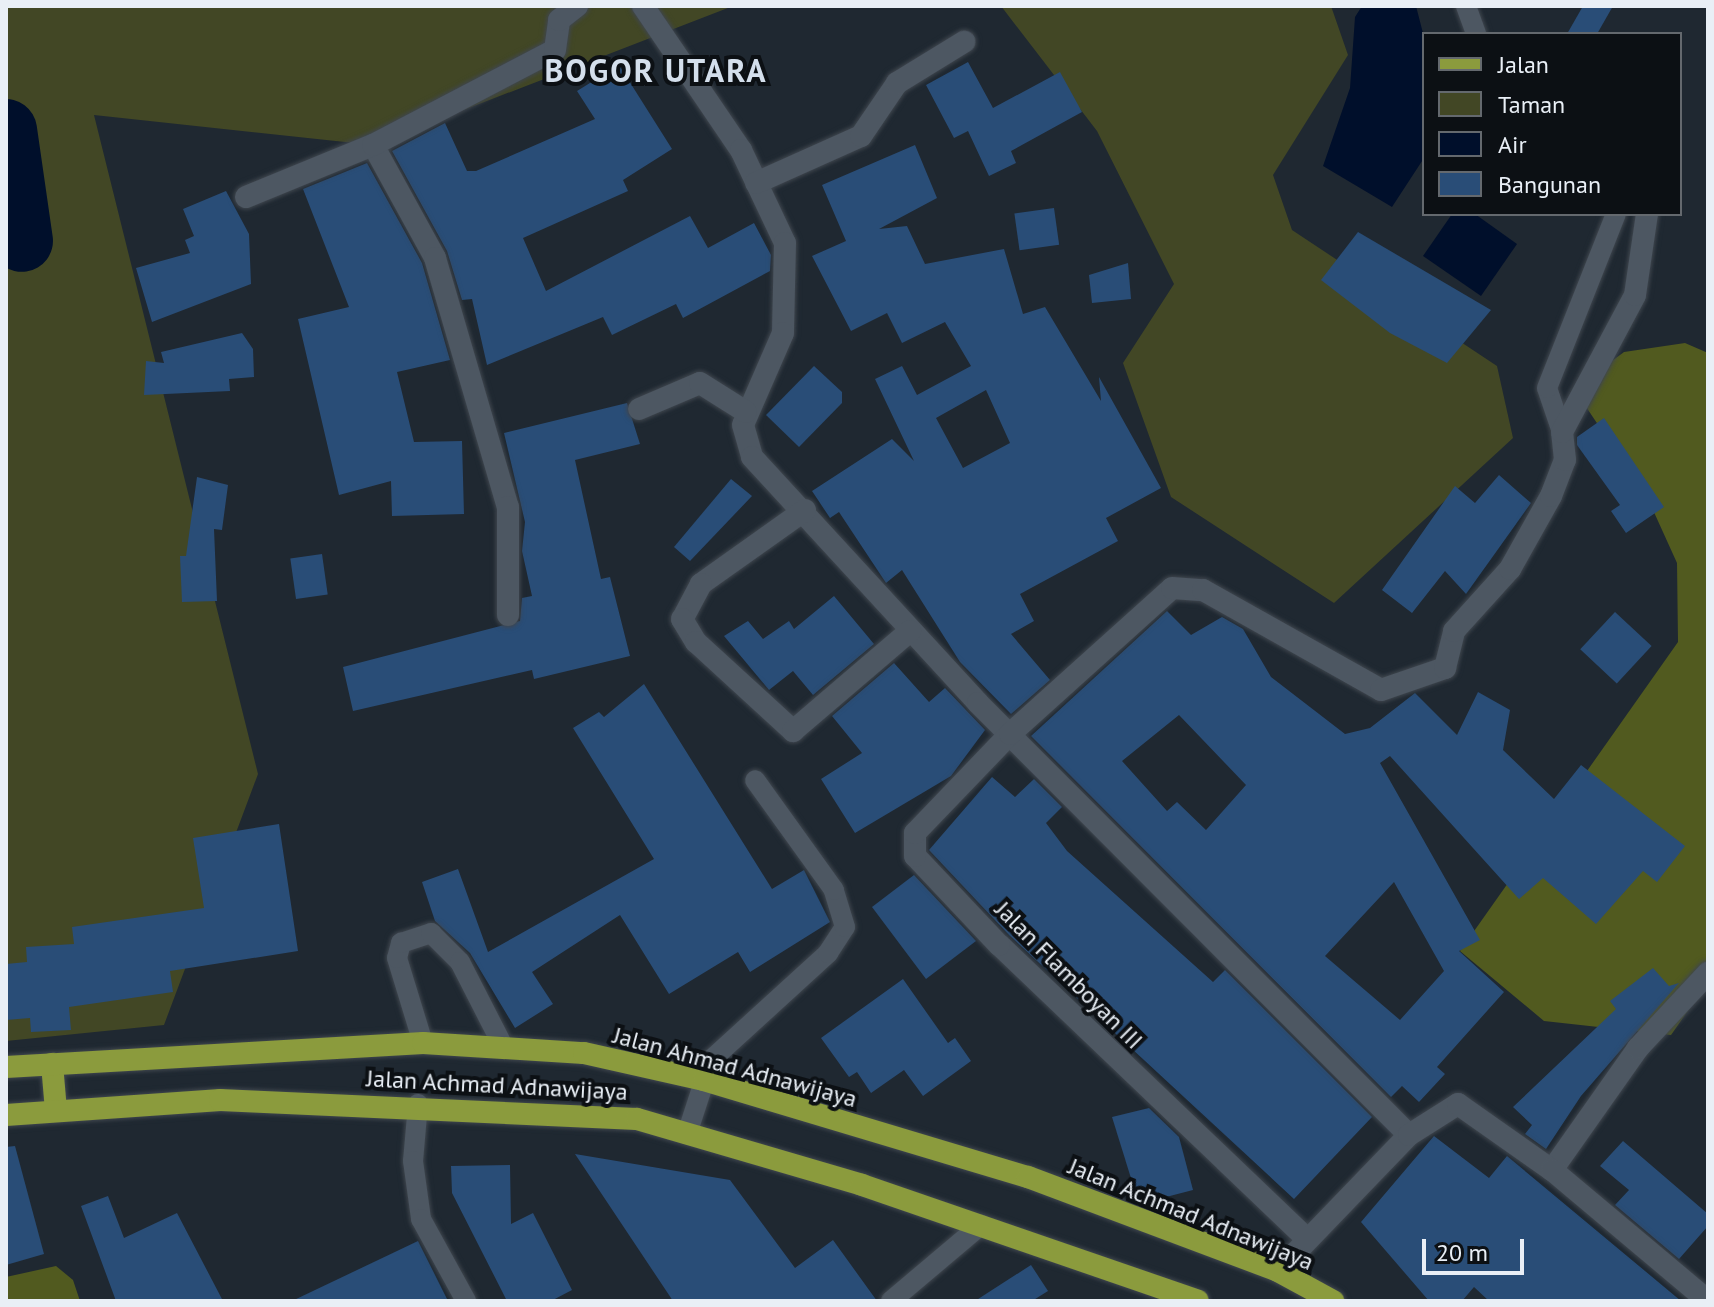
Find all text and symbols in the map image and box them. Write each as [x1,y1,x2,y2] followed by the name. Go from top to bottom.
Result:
[1422,32,1682,216] legend
[1498,49,1549,80] text: Jalan
[544,51,768,89] district label: BOGOR UTARA
[1498,89,1565,120] text: Taman
[1498,129,1527,160] text: Air
[1498,169,1601,200] text: Bangunan
[989,895,1149,1055] street label: Jalan Flamboyan III
[609,1020,861,1114] street label: Jalan Ahmad Adnawijaya
[365,1064,629,1106] street label: Jalan Achmad Adnawijaya
[1064,1151,1318,1277] street label: Jalan Achmad Adnawijaya
[1426,1223,1528,1273] scale bar
[1436,1237,1488,1268] text: 20 m

